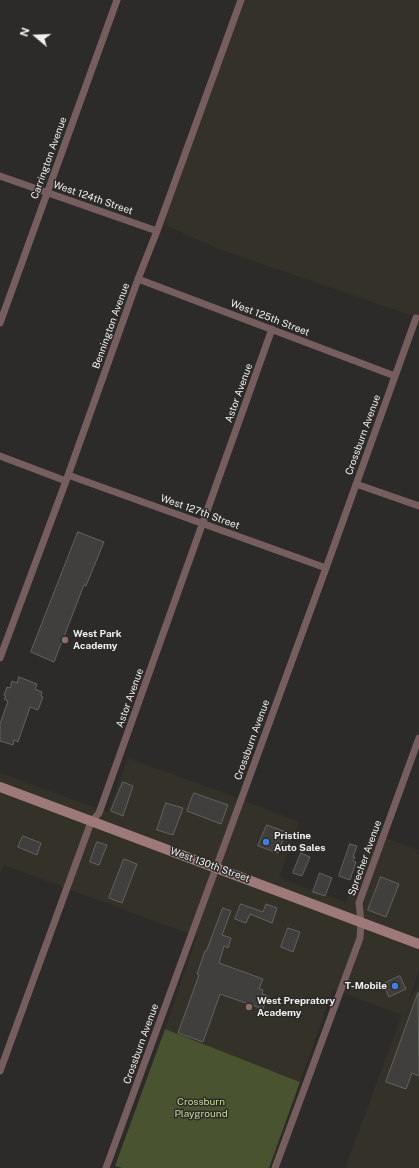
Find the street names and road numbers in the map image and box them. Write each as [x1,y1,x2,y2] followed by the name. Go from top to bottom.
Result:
[29,115,69,201] street label: Carrington Avenue
[52,179,134,217] street label: West 124th Street
[90,281,132,371] street label: Bennington Avenue
[229,297,311,339] street label: West 125th Street
[223,362,255,424] street label: Astor Avenue
[343,393,383,477] street label: Crossburn Avenue
[159,492,241,532] street label: West 127th Street
[114,667,146,729] street label: Astor Avenue
[232,698,272,782] street label: Crossburn Avenue
[346,819,384,897] street label: Sprecher Avenue
[169,845,251,885] street label: West 130th Street
[121,1002,161,1086] street label: Crossburn Avenue

